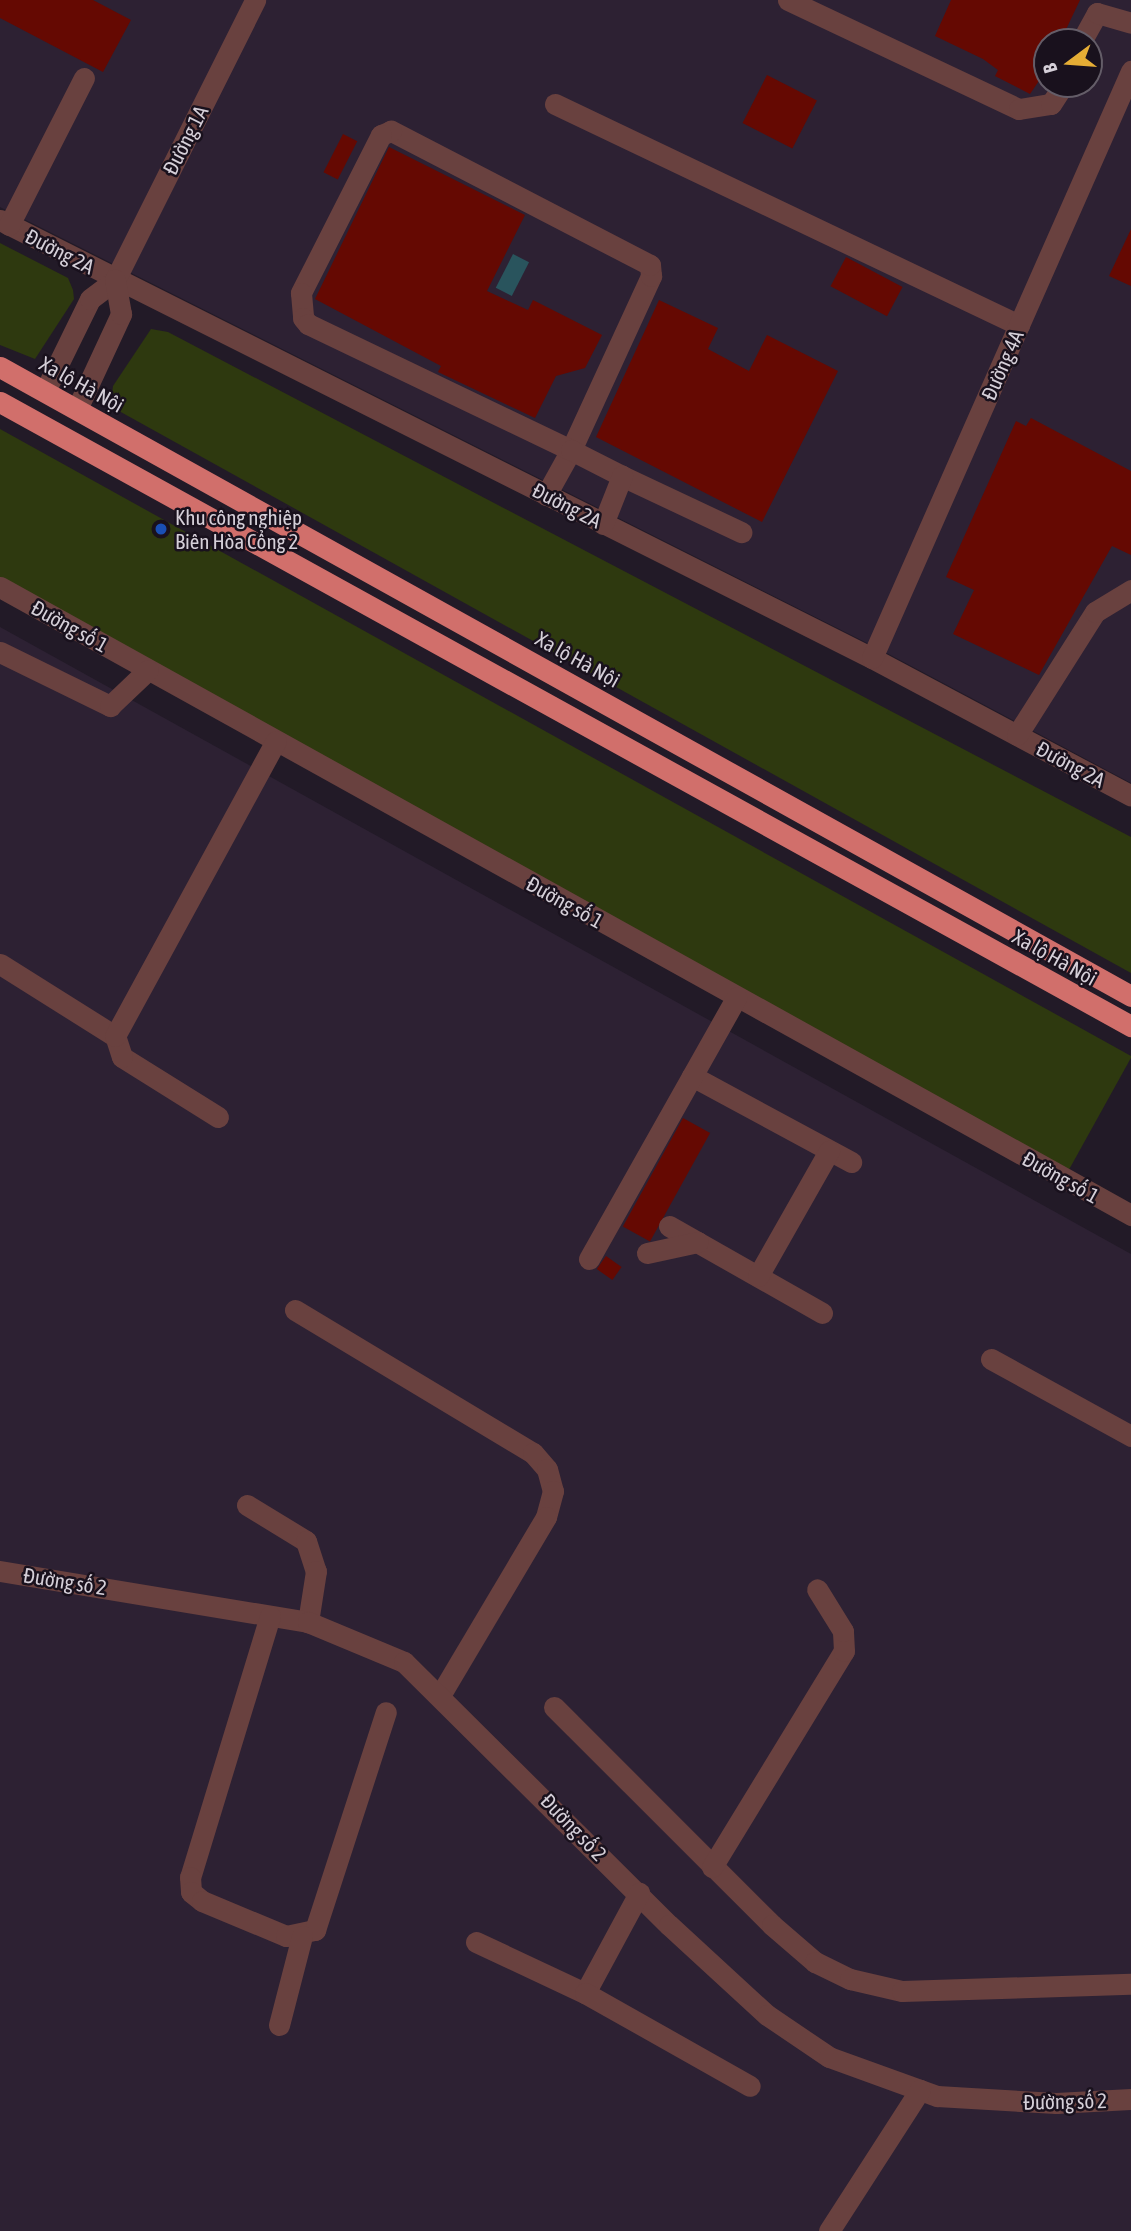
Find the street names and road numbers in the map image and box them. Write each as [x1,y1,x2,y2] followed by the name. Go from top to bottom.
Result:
[157,101,213,179] street label: Đường 1A
[21,223,99,279] street label: Đường 2A
[975,326,1029,404] street label: Đường 4A
[36,351,128,417] street label: Xa lộ Hà Nội
[528,477,606,533] street label: Đường 2A
[27,595,113,657] street label: Đường số 1
[532,626,624,692] street label: Xa lộ Hà Nội
[1032,735,1110,793] street label: Đường 2A
[522,871,608,933] street label: Đường số 1
[1009,924,1101,990] street label: Xa lộ Hà Nội
[1018,1146,1104,1208] street label: Đường số 1
[22,1562,108,1600] street label: Đường số 2
[536,1788,612,1866] street label: Đường số 2
[1023,2088,1107,2114] street label: Đường số 2

